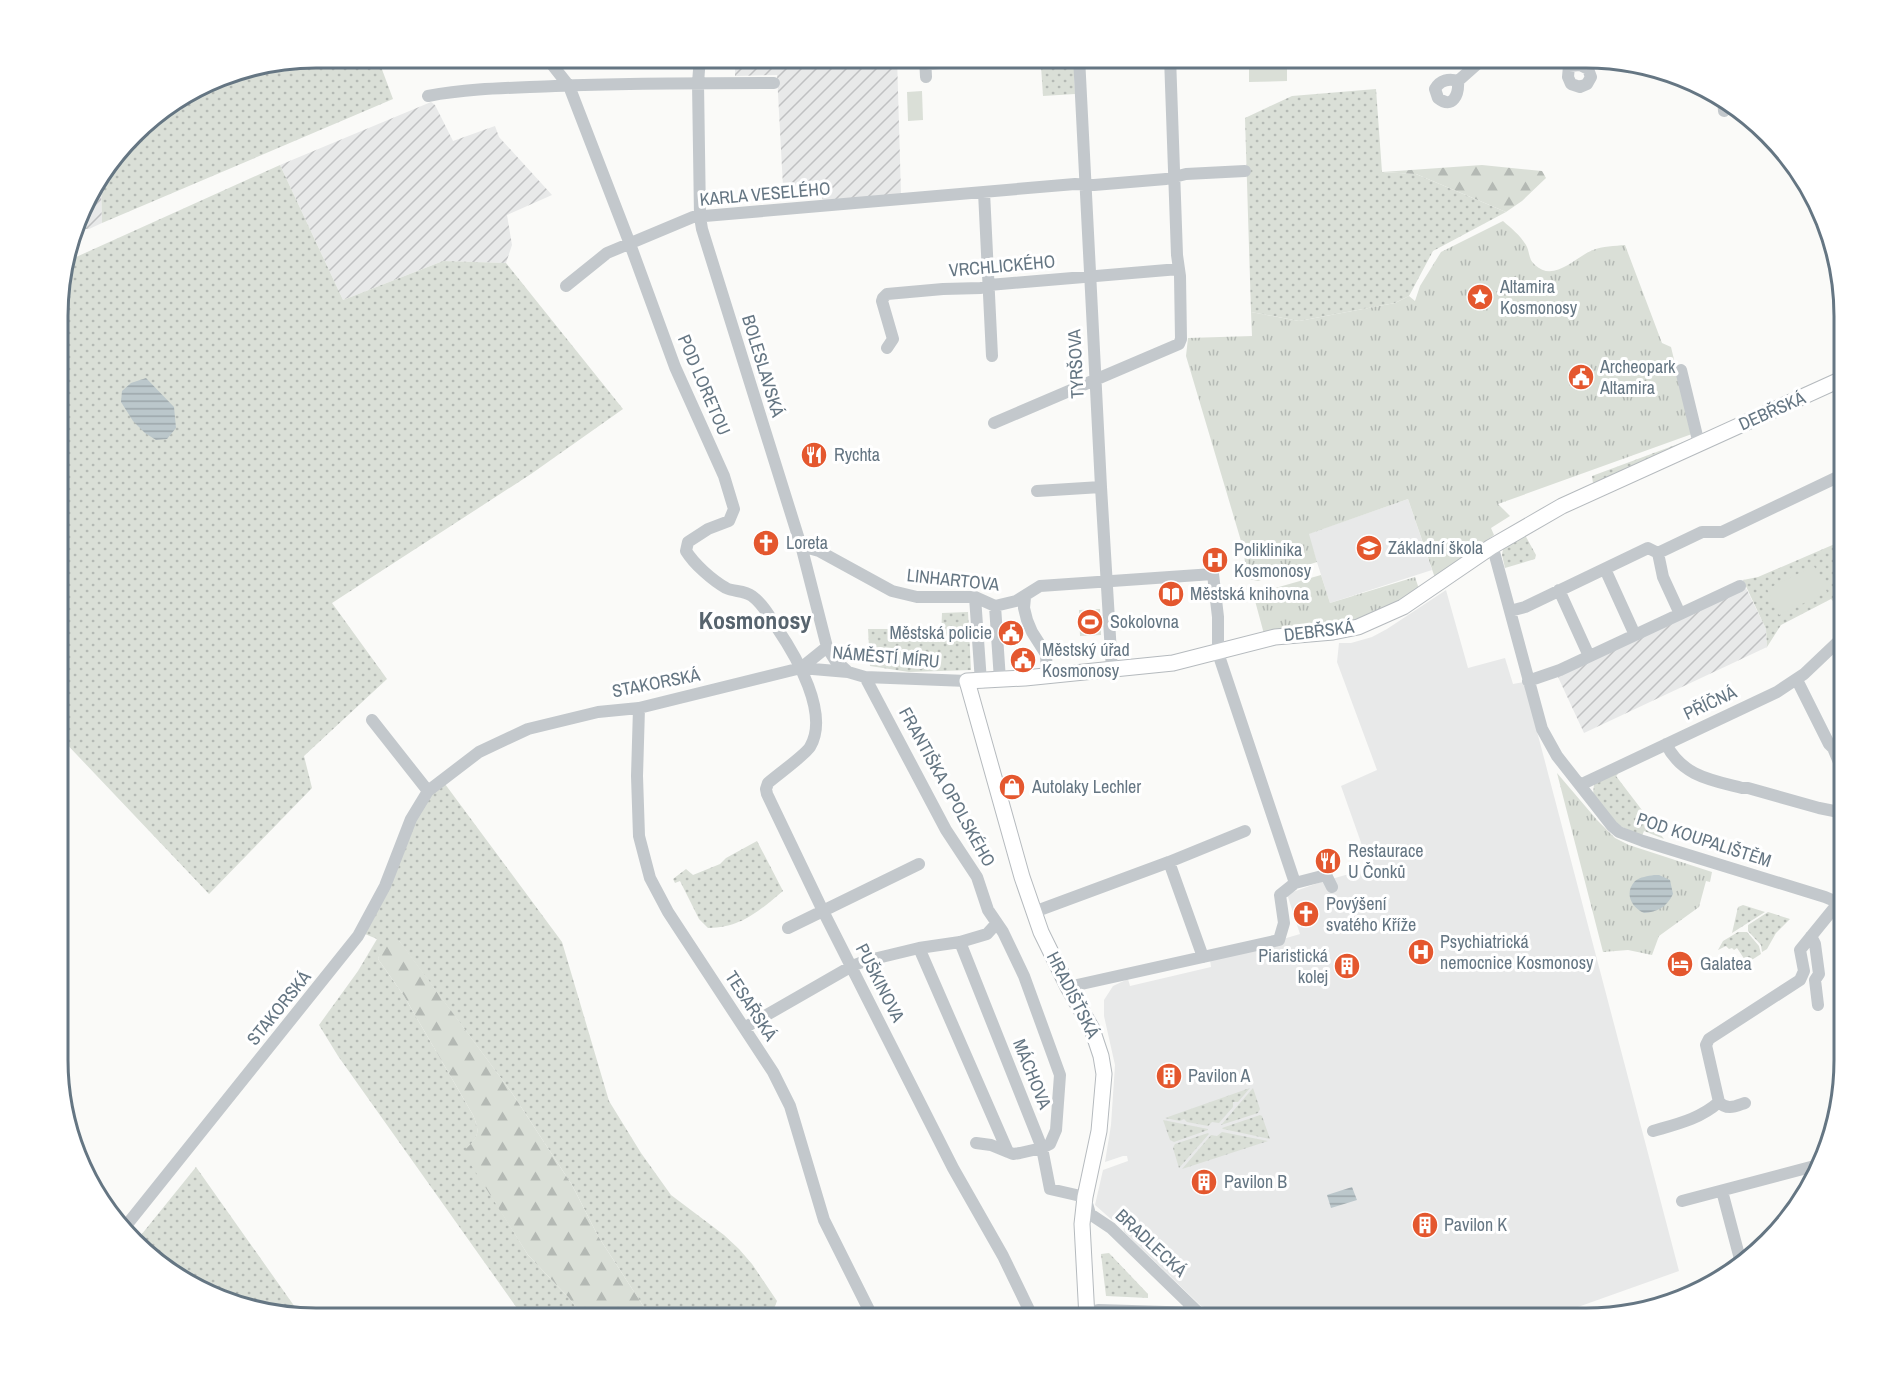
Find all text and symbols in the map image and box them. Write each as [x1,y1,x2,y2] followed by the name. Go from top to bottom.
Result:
[698,175,831,212] street label: KARLA VESELÉHO
[948,248,1056,283] street label: VRCHLICKÉHO
[1499,274,1578,320] place label: Altamira Kosmonosy
[1465,282,1495,312] place icon: Altamira Kosmonosy
[736,312,791,420] street label: BOLESLAVSKÁ
[1061,329,1090,399] street label: TYRŠOVA
[672,331,737,439] street label: POD LORETOU
[1599,354,1676,400] place label: Archeopark Altamira
[1566,362,1596,392] public building icon: Archeopark Altamira
[1734,385,1809,436] street label: DEBŘSKÁ
[799,440,829,470] restaurant icon: Rychta
[834,442,880,467] place label: Rychta
[751,528,781,558] church icon: Loreta
[786,530,828,555] place label: Loreta
[1354,533,1384,563] school or university icon: Základní škola
[1388,535,1483,560] place label: Základní škola
[1234,537,1312,583] place label: Poliklinika Kosmonosy
[1200,545,1230,575] hospital icon: Poliklinika Kosmonosy
[906,562,1001,597] street label: LINHARTOVA
[1156,579,1186,609] library icon: Městská knihovna
[1190,581,1309,606] place label: Městská knihovna
[699,604,811,636] district label: Kosmonosy
[1075,607,1105,637] sports icon: Sokolovna
[1110,609,1179,634] place label: Sokolovna
[1282,614,1356,647] street label: DEBŘSKÁ
[996,618,1026,648] public building icon: Městská policie
[889,620,992,645] place label: Městská policie
[1042,637,1130,683] place label: Městský úřad Kosmonosy
[831,639,941,674] street label: NÁMĚSTÍ MÍRU
[1008,645,1038,675] public building icon: Městský úřad Kosmonosy
[610,662,702,703] street label: STAKORSKÁ
[1679,679,1740,726] street label: PŘÍČNÁ
[893,702,1002,871] street label: FRANTIŠKA OPOLSKÉHO
[997,772,1027,802] shop icon: Autolaky Lechler
[1031,774,1141,799] place label: Autolaky Lechler
[1634,806,1775,873] street label: POD KOUPALIŠTĚM
[1348,838,1423,884] place label: Restaurace U Čonků
[1313,846,1343,876] restaurant icon: Restaurace U Čonků
[1326,891,1416,937] place label: Povýšení svatého Kříže
[1291,899,1321,929] church icon: Povýšení svatého Kříže
[1440,929,1594,975] place label: Psychiatrická nemocnice Kosmonosy
[1406,937,1436,967] hospital icon: Psychiatrická nemocnice Kosmonosy
[850,939,911,1026] street label: PUŠKINOVA
[1258,943,1328,989] place label: Piaristická kolej
[1041,947,1106,1043] street label: HRADIŠŤSKÁ
[1665,949,1695,979] hotel icon: Galatea
[1332,951,1362,981] building icon: Piaristická kolej
[1700,951,1752,976] place label: Galatea
[241,965,316,1050] street label: STAKORSKÁ
[719,966,783,1046] street label: TESAŘSKÁ
[1007,1035,1058,1113] street label: MÁCHOVA
[1154,1061,1184,1091] building icon: Pavilon A
[1188,1063,1251,1088] place label: Pavilon A
[1189,1167,1219,1197] building icon: Pavilon B
[1224,1169,1287,1194] place label: Pavilon B
[1110,1203,1193,1282] street label: BRADLECKÁ
[1410,1210,1440,1240] building icon: Pavilon K
[1444,1212,1507,1237] place label: Pavilon K

